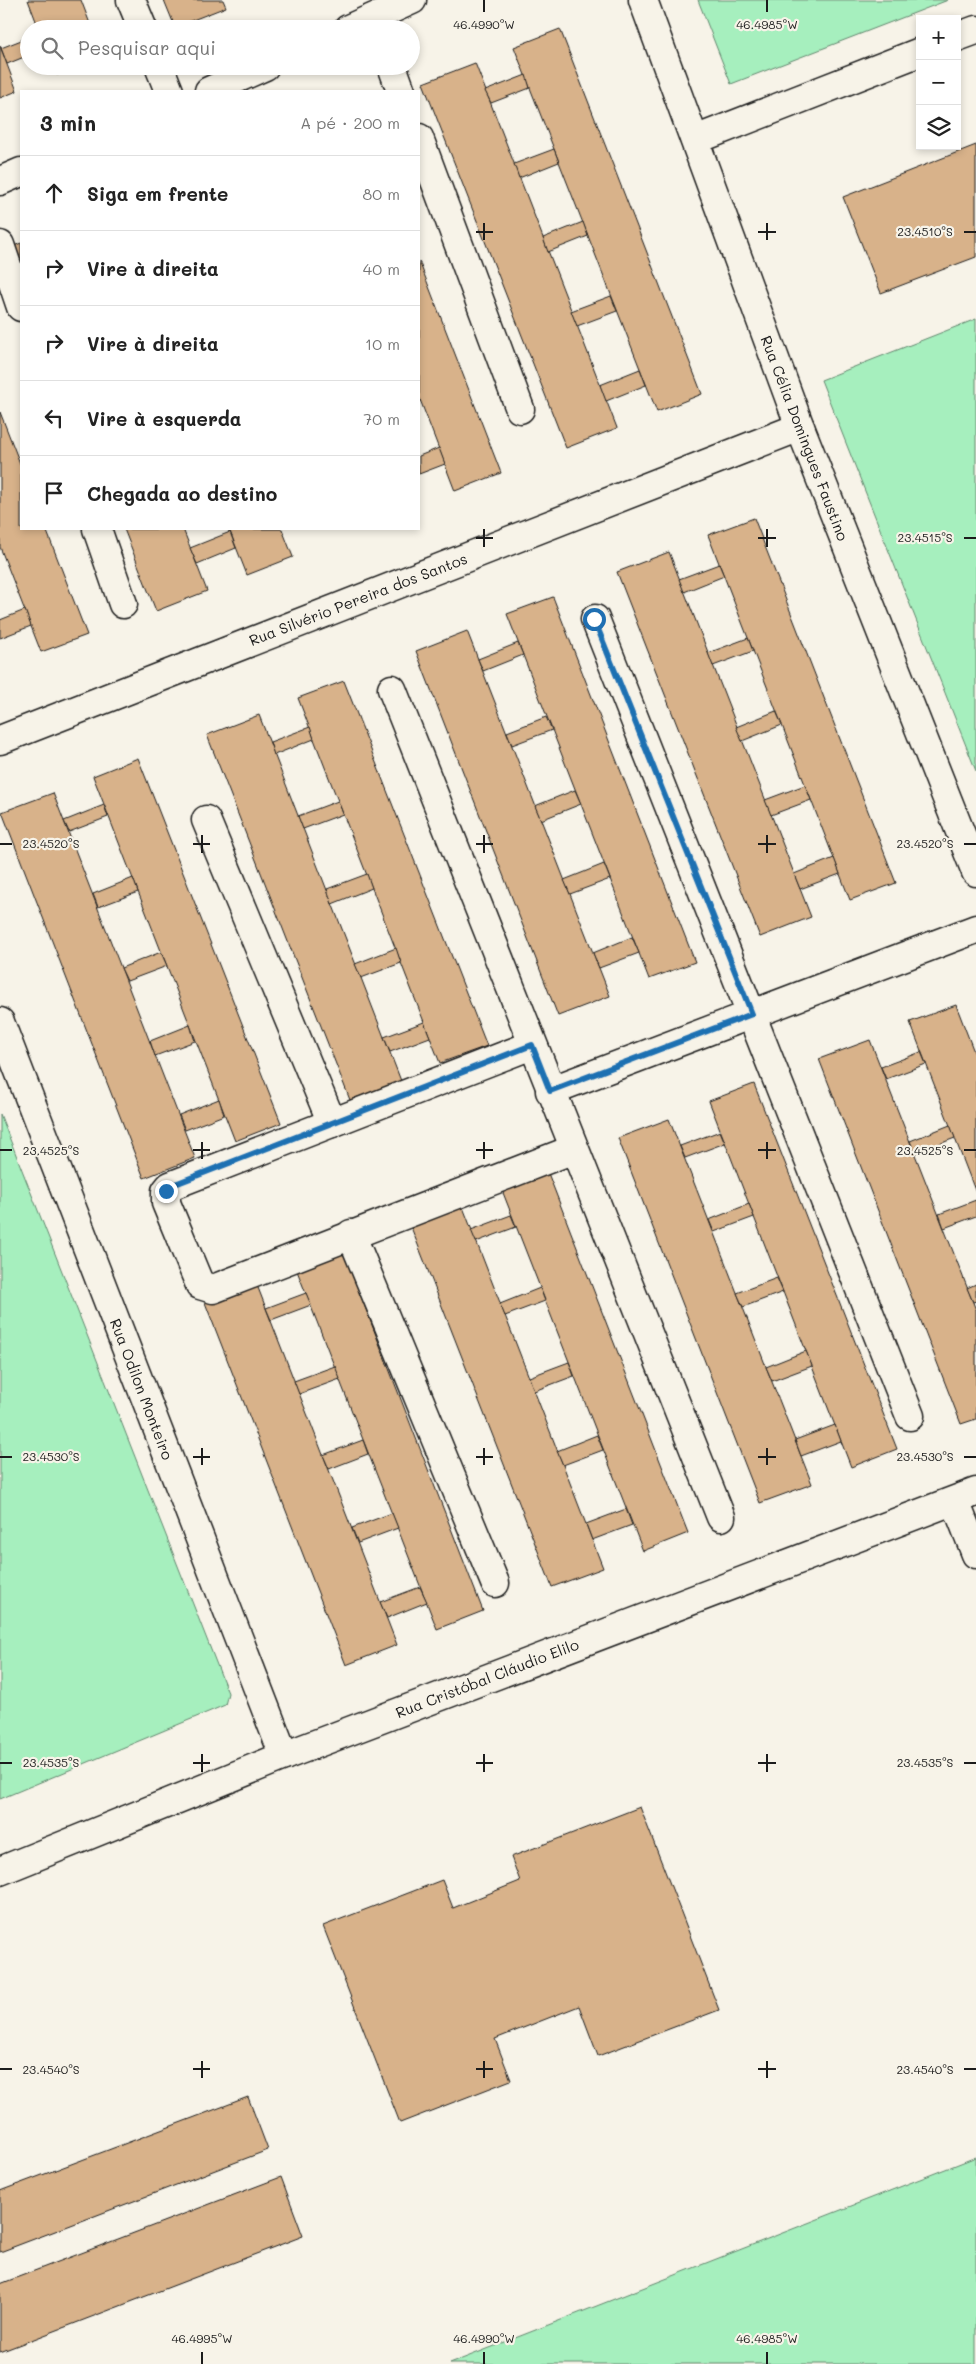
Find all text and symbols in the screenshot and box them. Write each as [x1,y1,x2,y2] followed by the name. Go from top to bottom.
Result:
[916,15,961,150] map controls
[916,15,961,60] button: +
[453,16,515,32] text: 46.4990°W
[736,16,798,32] text: 46.4985°W
[20,20,420,75] search box
[38,34,66,62] icon: search
[78,35,216,60] text: Pesquisar aqui
[916,60,961,105] button: −
[916,105,961,150] button: layers
[40,109,96,136] text: 3 min
[300,112,400,133] text: A pé · 200 m
[40,179,68,207] icon: ahead
[87,181,228,206] text: Siga em frente
[363,183,400,204] text: 80 m
[897,223,953,239] text: 23.4510°S
[40,254,68,282] icon: right
[87,256,219,281] text: Vire à direita
[363,258,400,279] text: 40 m
[40,329,68,357] icon: right
[87,331,219,356] text: Vire à direita
[757,332,854,544] street label: Rua Célia Domingues Faustino
[365,333,400,354] text: 10 m
[40,404,68,432] icon: left
[87,406,242,431] text: Vire à esquerda
[363,408,400,429] text: 70 m
[40,479,68,507] icon: arrive
[87,481,277,506] text: Chegada ao destino
[897,529,953,545] text: 23.4515°S
[246,548,470,650] street label: Rua Silvério Pereira dos Santos
[583,608,606,631] route start
[23,835,80,851] text: 23.4520°S
[897,835,954,851] text: 23.4520°S
[23,1142,79,1158] text: 23.4525°S
[897,1142,953,1158] text: 23.4525°S
[155,1180,178,1203] route end
[106,1315,178,1463] street label: Rua Odilon Monteiro
[22,1448,80,1464] text: 23.4530°S
[896,1448,954,1464] text: 23.4530°S
[393,1634,581,1722] street label: Rua Cristóbal Cláudio Elilo
[23,1754,80,1770] text: 23.4535°S
[897,1754,954,1770] text: 23.4535°S
[22,2061,80,2077] text: 23.4540°S
[896,2061,954,2077] text: 23.4540°S
[171,2330,233,2346] text: 46.4995°W
[453,2330,515,2346] text: 46.4990°W
[736,2330,798,2346] text: 46.4985°W

